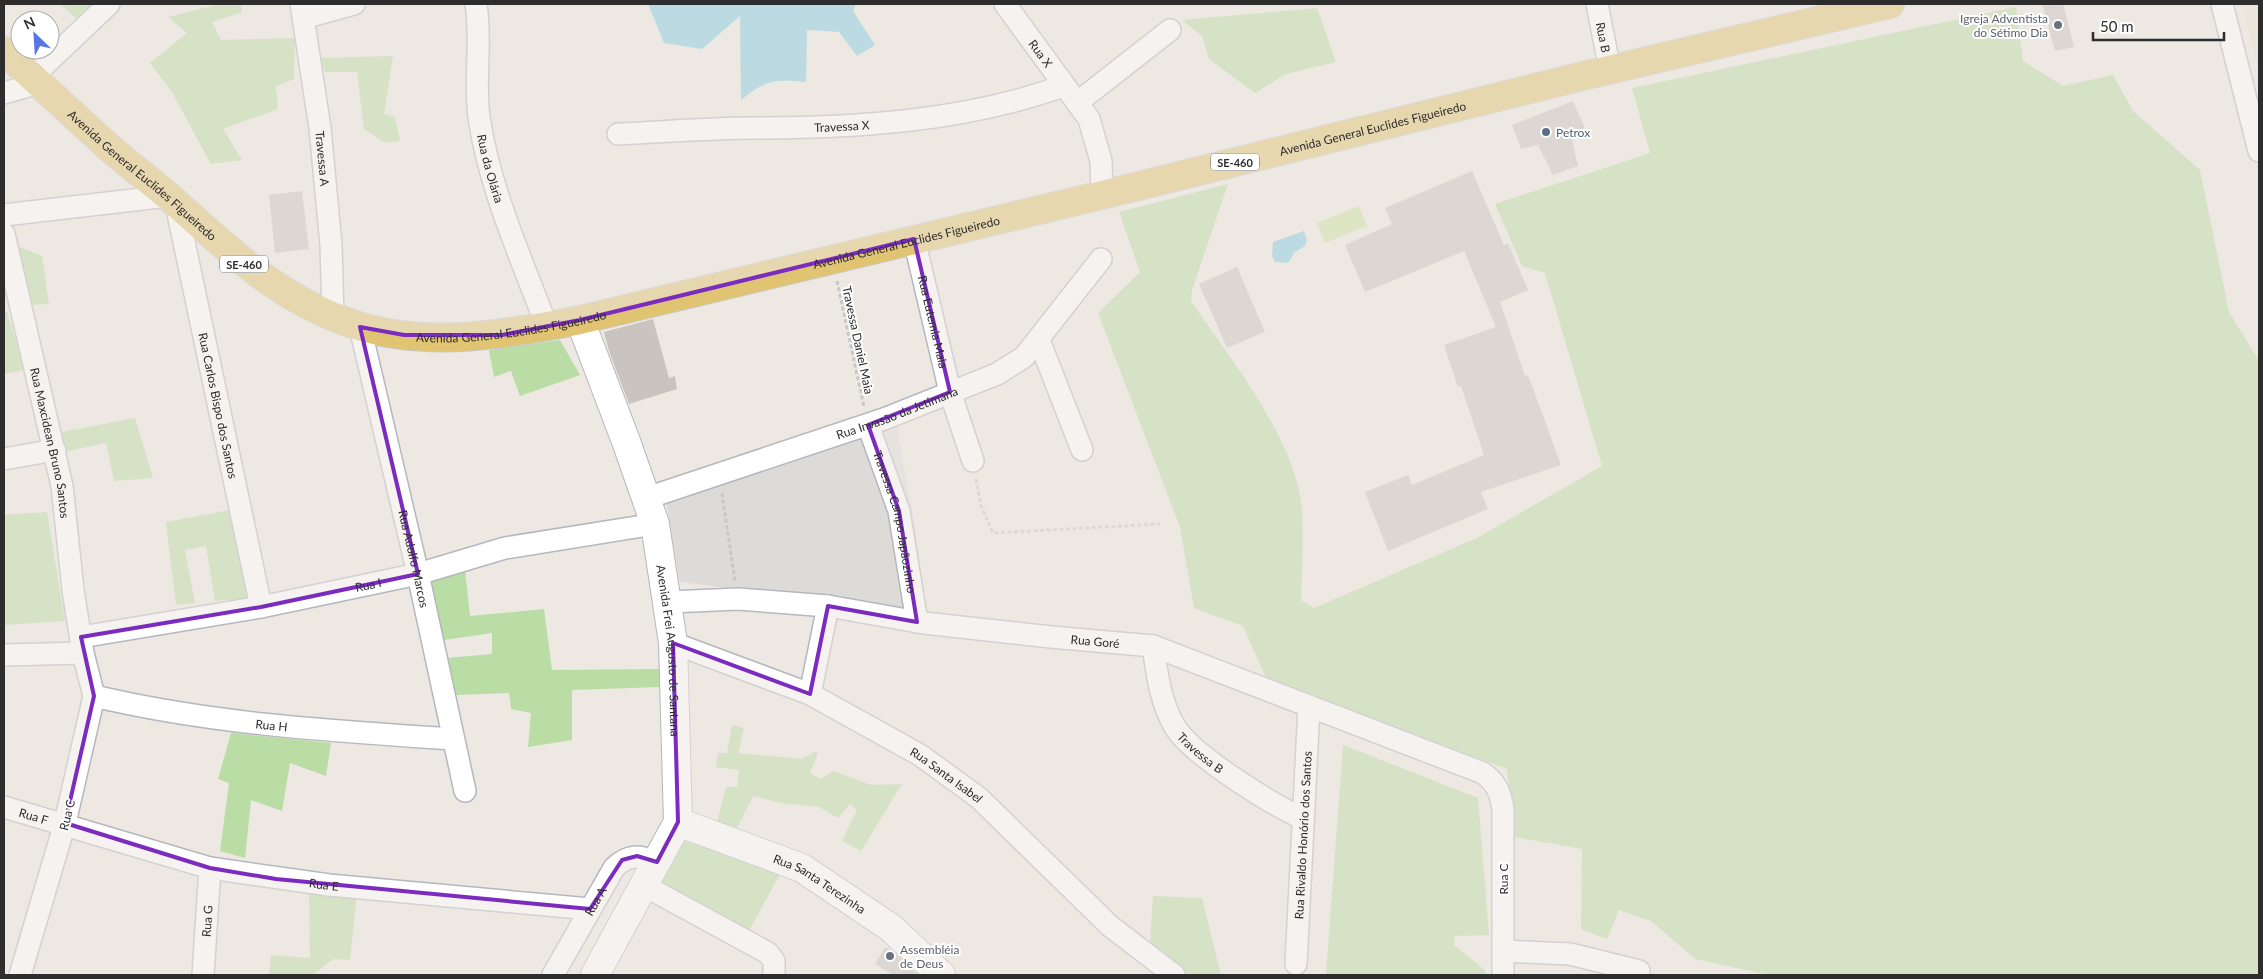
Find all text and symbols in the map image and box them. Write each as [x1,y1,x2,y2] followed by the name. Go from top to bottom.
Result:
[10,10,60,60] north arrow
[2093,10,2224,42] scale bar
[1960,11,2048,40] place label: Igreja Adventista do Sétimo Dia
[21,13,38,33] text: N
[2100,17,2134,35] text: 50 m
[2052,19,2064,31] marker: Igreja Adventista do Sétimo Dia
[1593,21,1614,54] street label: Rua B
[1026,36,1056,70] street label: Rua X
[1278,98,1468,158] street label: Avenida General Euclides Figueiredo
[65,106,220,244] street label: Avenida General Euclides Figueiredo
[814,117,870,135] street label: Travessa X
[1556,125,1590,140] place label: Petrox
[1540,126,1552,138] marker: Petrox
[313,130,333,188] street label: Travessa A
[475,133,507,205] street label: Rua da Olária
[1211,154,1259,170] road number: SE-460
[811,212,1001,271] street label: Avenida General Euclides Figueiredo
[220,255,268,272] road number: SE-460
[915,274,952,370] street label: Rua Eutemia Maia
[839,285,877,395] street label: Travessa Daniel Maia
[415,307,608,345] street label: Avenida General Euclides Figueiredo
[196,331,241,480] street label: Rua Carlos Bispo dos Santos
[27,366,73,519] street label: Rua Maxcidean Bruno Santos
[834,383,960,442] street label: Rua Invasão da Jetimana
[870,448,920,594] street label: Travessa Campo Japãozinho
[396,508,433,609] street label: Rua Adolfo Marcos
[654,564,683,737] street label: Avenida Frei Augusto de Santana
[354,574,383,595] street label: Rua I
[1070,631,1120,651] street label: Rua Goré
[255,716,288,734] street label: Rua H
[1174,729,1227,776] street label: Travessa B
[908,744,986,805] street label: Rua Santa Isabel
[1291,751,1314,920] street label: Rua Rivaldo Honório dos Santos
[56,798,78,832] street label: Rua C
[17,804,50,827] street label: Rua F
[771,851,869,916] street label: Rua Santa Terezinha
[1496,863,1511,895] street label: Rua C
[308,875,340,893] street label: Rua E
[581,883,610,918] street label: Rua A
[198,905,215,937] street label: Rua G
[900,942,959,971] place label: Assembléia de Deus
[884,950,896,962] marker: Assembléia de Deus

